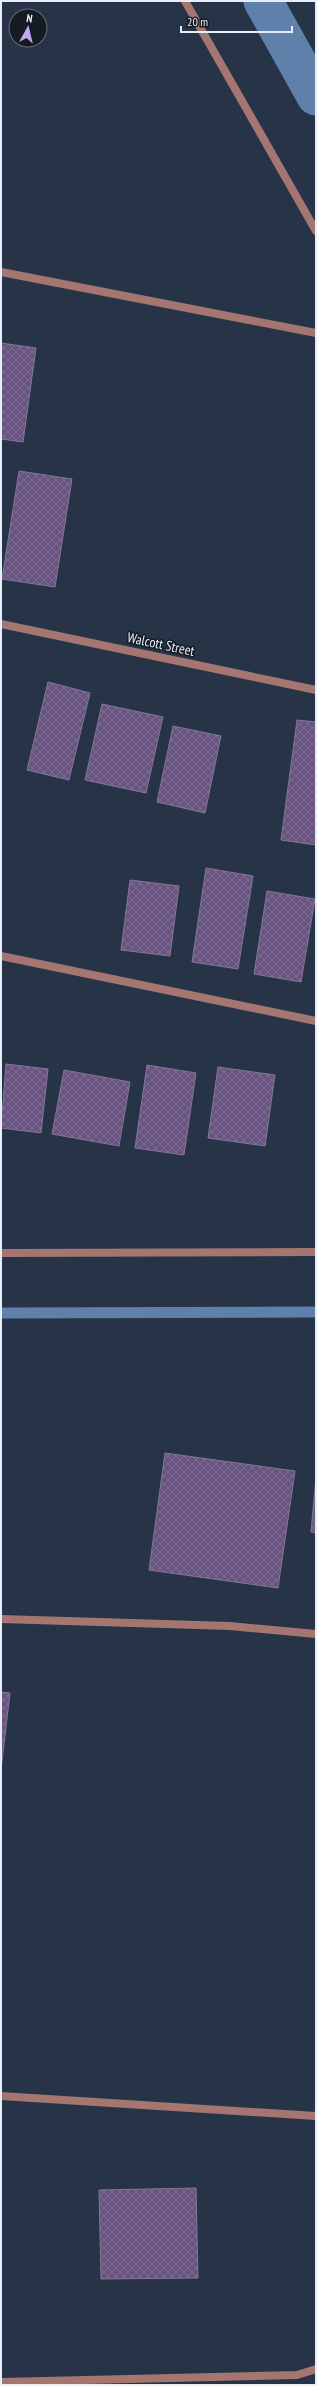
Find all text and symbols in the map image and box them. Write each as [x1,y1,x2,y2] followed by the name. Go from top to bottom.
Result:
[8,8,48,48] north arrow
[181,8,292,34] scale bar
[25,11,33,25] text: N
[187,14,208,29] text: 20 m
[126,628,196,660] street label: Walcott Street

